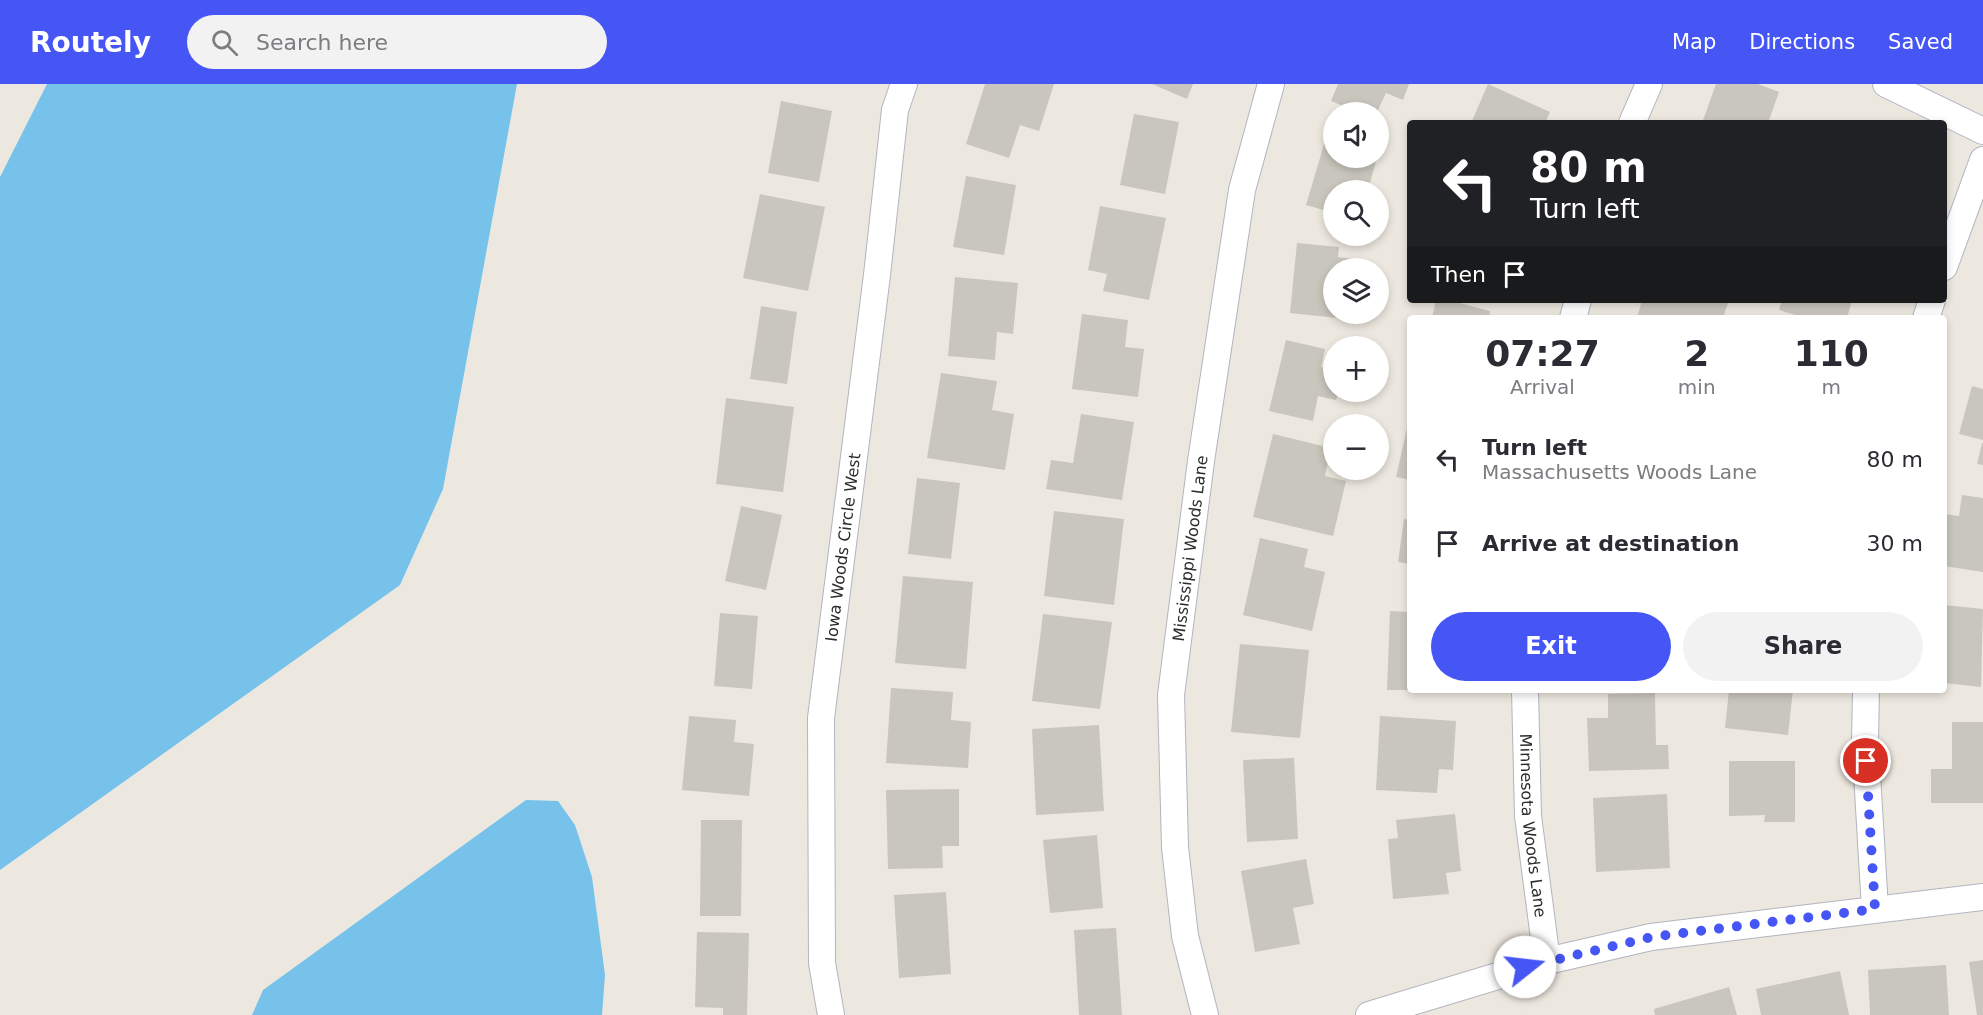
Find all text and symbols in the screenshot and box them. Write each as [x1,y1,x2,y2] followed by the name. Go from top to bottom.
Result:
[187,15,607,69] search box
[30,26,151,59] text: Routely
[208,26,241,59] icon: search
[256,30,388,55] text: Search here
[1672,30,1716,54] text: Map
[1749,30,1855,54] text: Directions
[1888,30,1953,54] text: Saved
[1323,102,1389,480] map controls
[1323,102,1389,168] button: sound
[1530,143,1647,192] text: 80 m
[1431,144,1509,222] icon: left
[1323,180,1389,246] button: search
[1530,193,1640,224] text: Turn left
[1323,258,1389,324] button: layers
[1498,258,1531,291] icon: arrive
[1431,262,1486,287] text: Then
[1485,333,1600,374] text: 07:27
[1684,333,1709,374] text: 2
[1794,333,1869,374] text: 110
[1323,336,1389,402] button: +
[1510,375,1575,399] text: Arrival
[1678,375,1716,399] text: min
[1822,375,1841,399] text: m
[1323,414,1389,480] button: −
[1482,435,1587,460] text: Turn left
[1431,443,1464,476] icon: left
[1867,447,1923,472] text: 80 m
[821,452,864,643] street label: Iowa Woods Circle West
[1168,454,1211,642] street label: Mississippi Woods Lane
[1482,460,1757,484] text: Massachusetts Woods Lane
[1431,527,1464,560] icon: arrive
[1482,531,1739,556] text: Arrive at destination
[1867,531,1923,556] text: 30 m
[1431,612,1671,681] button: Exit
[1683,612,1923,681] button: Share
[1517,734,1551,919] street label: Minnesota Woods Lane
[1840,735,1891,786] pin
[1849,744,1882,777] icon: arrive
[1493,935,1557,999] position arrow

